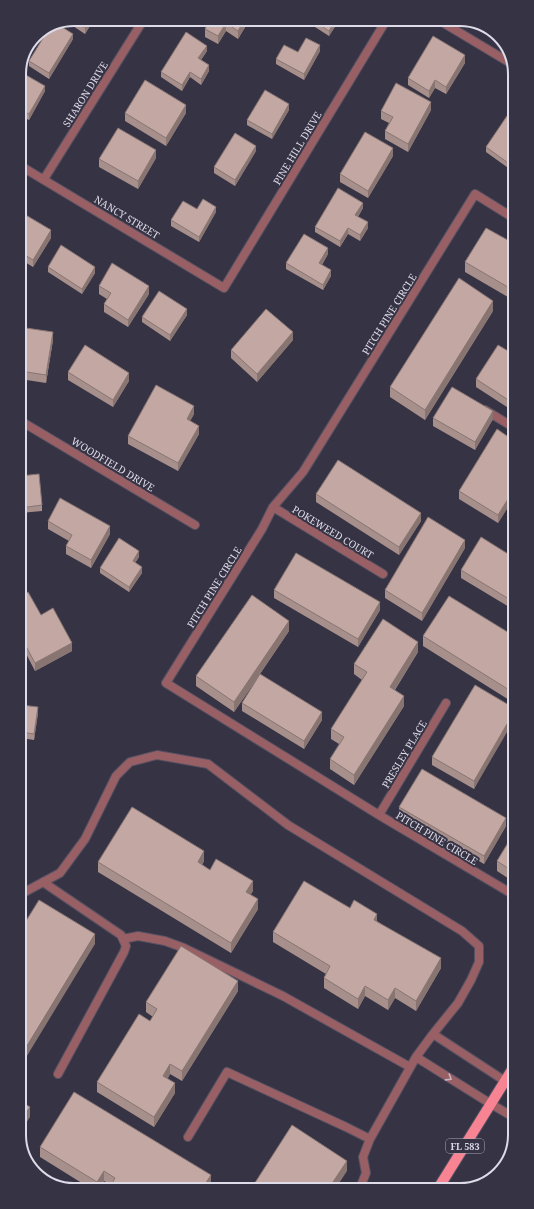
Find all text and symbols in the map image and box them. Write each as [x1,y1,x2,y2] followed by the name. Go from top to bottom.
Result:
[59,59,111,129] street label: SHARON DRIVE
[270,109,324,187] street label: PINE HILL DRIVE
[92,192,162,242] street label: NANCY STREET
[358,271,420,357] street label: PITCH PINE CIRCLE
[69,434,157,494] street label: WOODFIELD DRIVE
[290,502,376,562] street label: POKEWEED COURT
[183,544,245,630] street label: PITCH PINE CIRCLE
[378,717,430,791] street label: PRESLEY PLACE
[393,808,481,868] street label: PITCH PINE CIRCLE
[445,1073,452,1081] one-way arrow
[446,1139,484,1153] road number: FL 583

